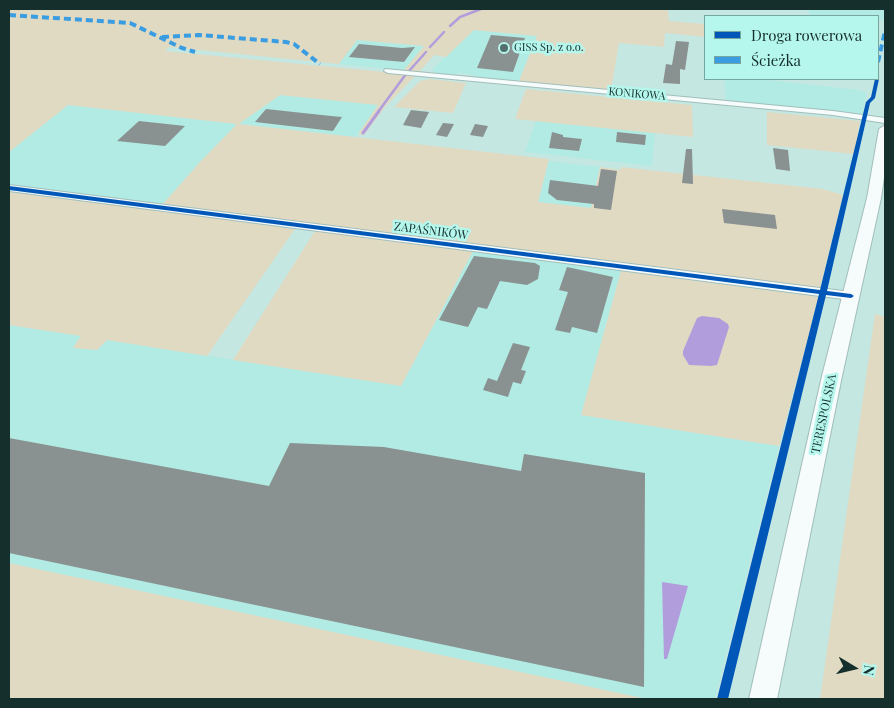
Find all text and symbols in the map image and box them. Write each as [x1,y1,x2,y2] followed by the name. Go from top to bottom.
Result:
[704,15,879,80] legend
[751,25,862,45] text: Droga rowerowa
[514,41,583,55] place label: GISS Sp. z o.o.
[498,42,510,54] marker: GISS Sp. z o.o.
[751,50,801,70] text: Ścieżka
[608,85,666,103] street label: KONIKOWA
[393,219,469,243] street label: ZAPAŚNIKÓW
[809,373,839,455] street label: TERESPOLSKA
[829,643,879,693] north arrow
[859,664,879,677] text: N

